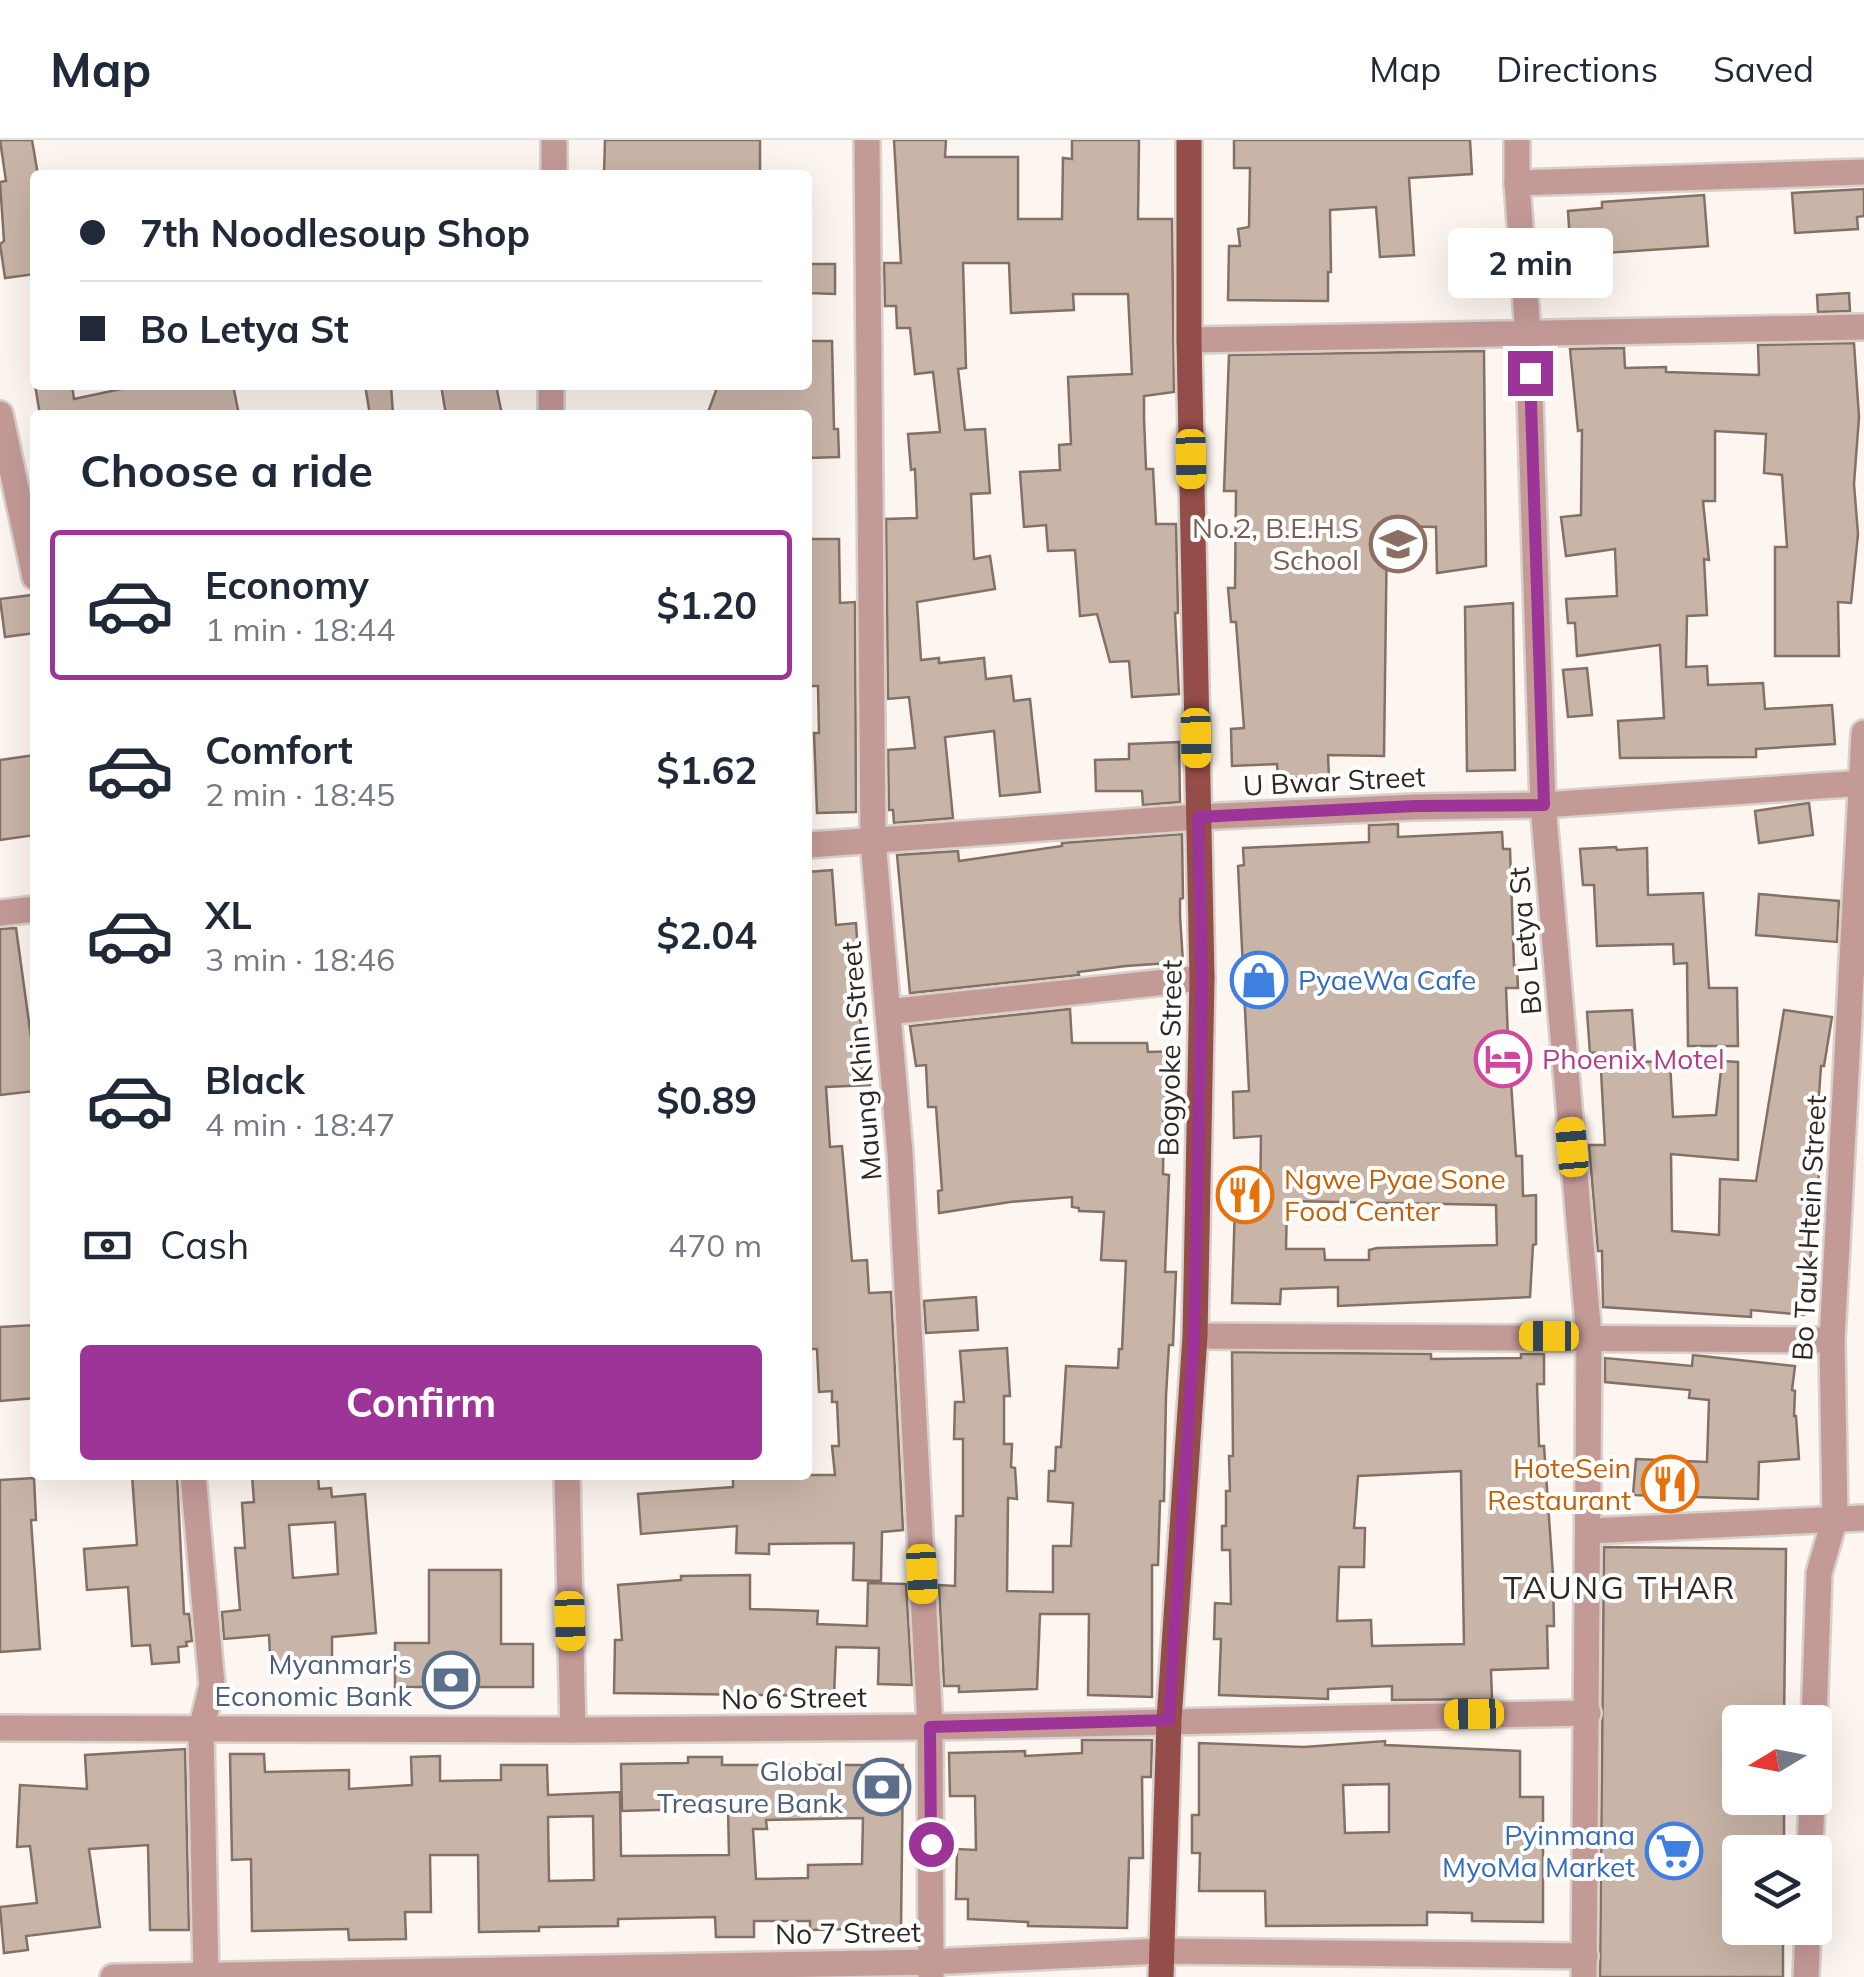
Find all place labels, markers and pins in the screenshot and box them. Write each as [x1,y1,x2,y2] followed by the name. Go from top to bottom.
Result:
[1192,510,1359,577] place label: No.2, B.E.H.S School
[1368,514,1428,574] school or university icon: No.2, B.E.H.S School
[1229,950,1289,1010] shop icon: PyaeWa Cafe
[1298,962,1476,997] place label: PyaeWa Cafe
[1473,1029,1533,1089] hotel icon: Phoenix Motel
[1542,1041,1725,1076] place label: Phoenix Motel
[1284,1161,1506,1228] place label: Ngwe Pyae Sone Food Center
[1215,1165,1275,1225] restaurant icon: Ngwe Pyae Sone Food Center
[1487,1450,1631,1517] place label: HoteSein Restaurant
[1640,1454,1700,1514] restaurant icon: HoteSein Restaurant
[215,1646,413,1713] place label: Myanmar's Economic Bank
[421,1650,481,1710] bank icon: Myanmar's Economic Bank
[657,1753,844,1820] place label: Global Treasure Bank
[852,1757,912,1817] bank icon: Global Treasure Bank
[1442,1817,1635,1884] place label: Pyinmana MyoMa Market
[1644,1821,1704,1881] supermarket icon: Pyinmana MyoMa Market

